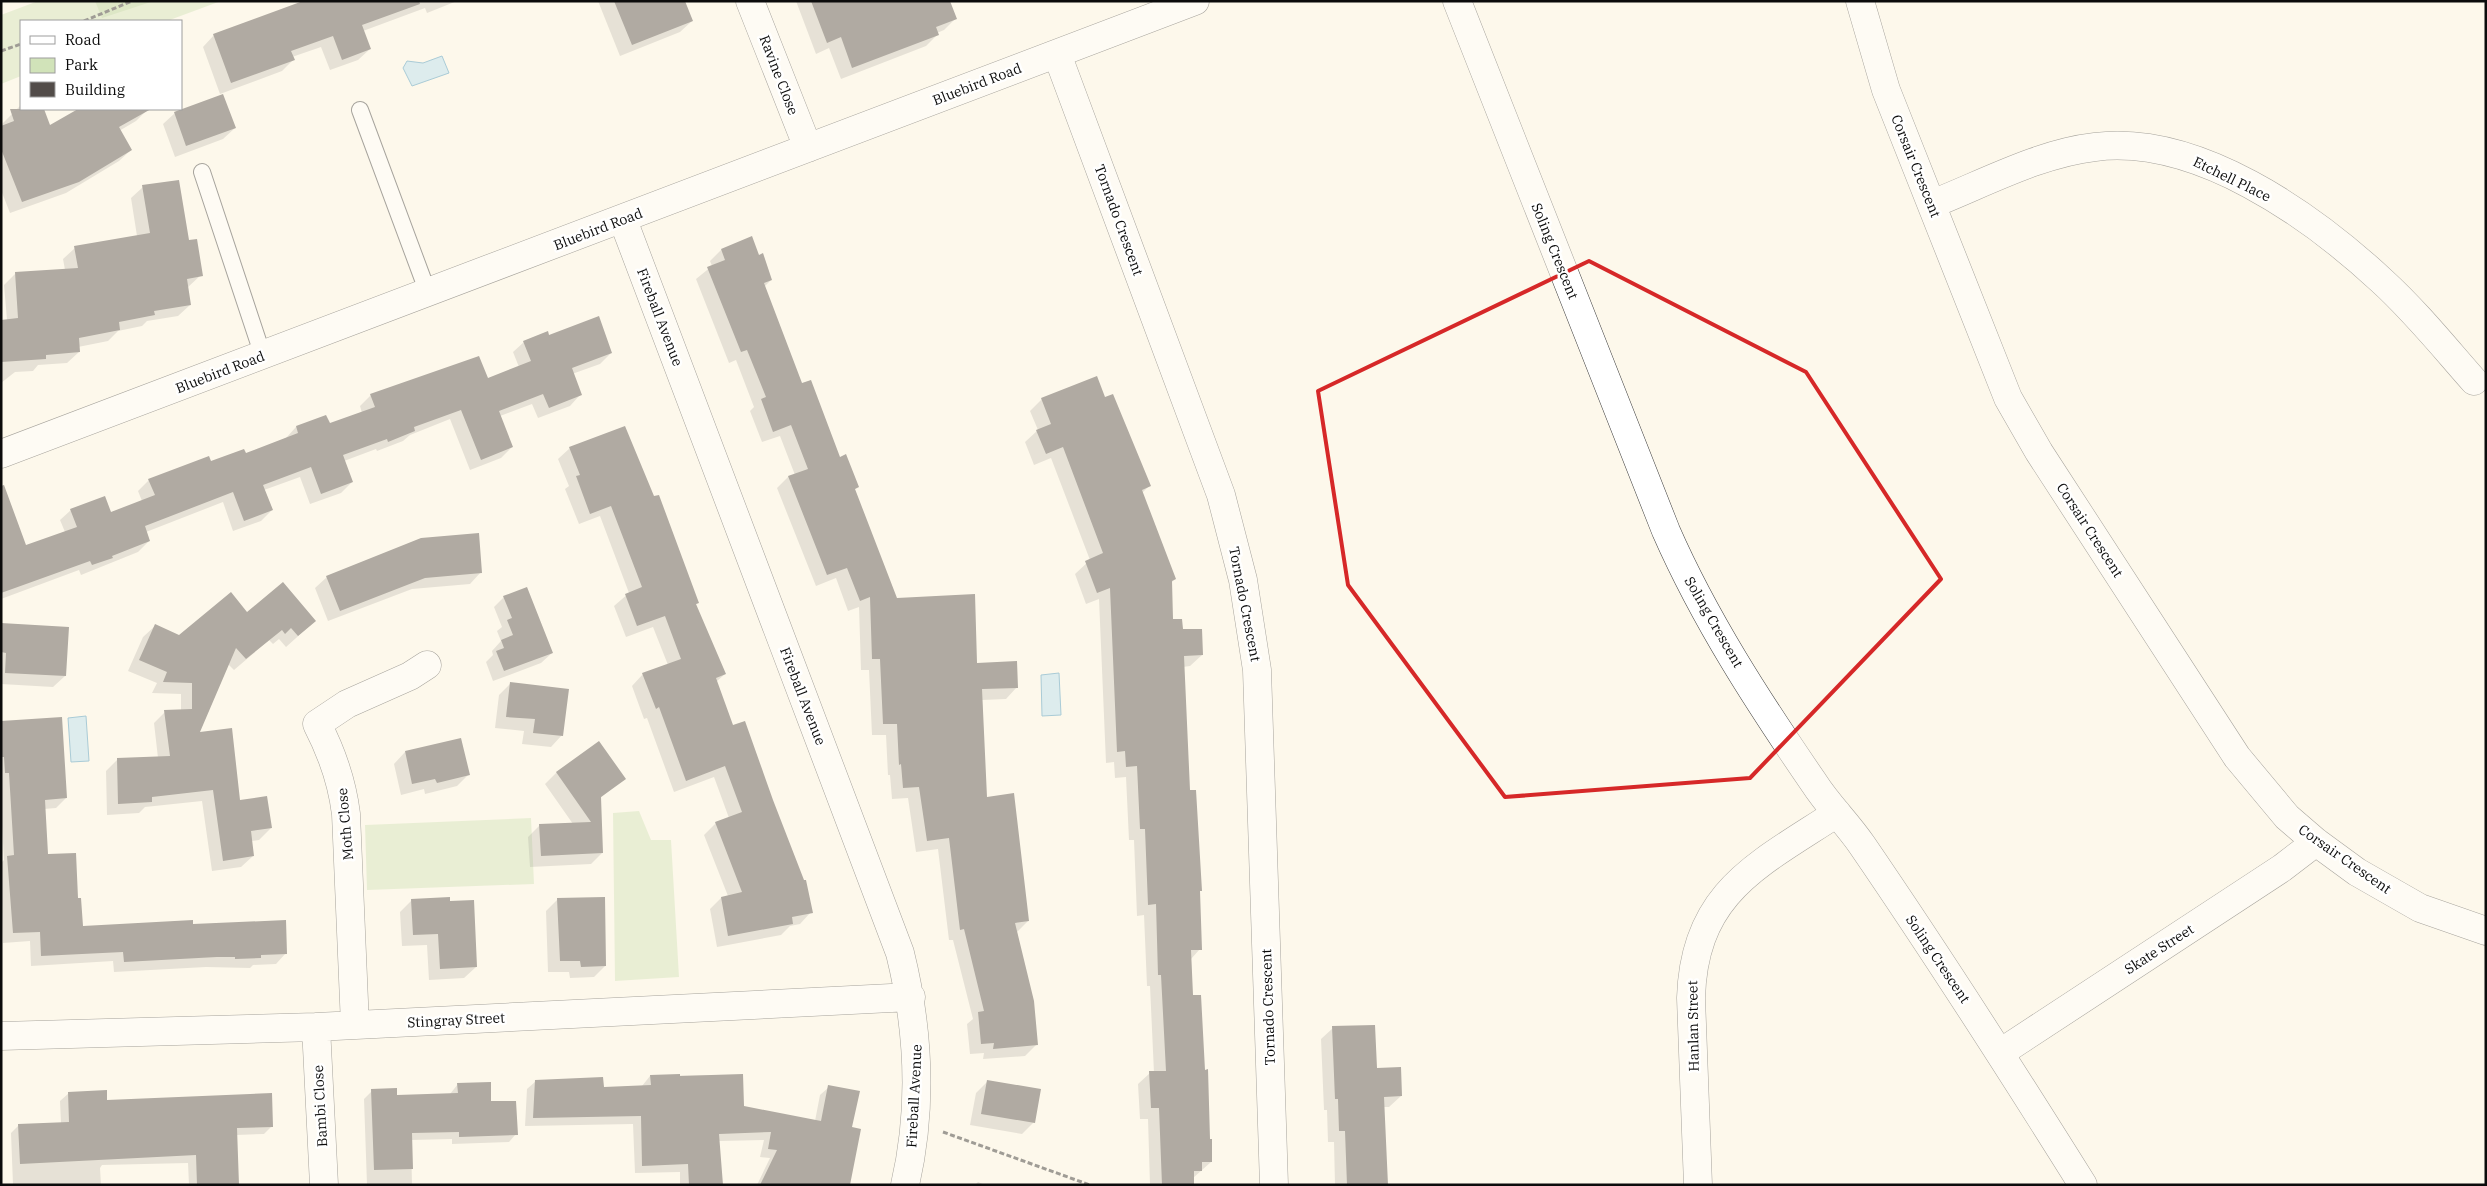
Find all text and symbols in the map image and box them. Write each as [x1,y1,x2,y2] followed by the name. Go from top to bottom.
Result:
[20,20,182,110] legend
[65,30,101,49] text: Road
[756,33,802,117] street label: Ravine Close
[65,55,98,74] text: Park
[930,59,1025,109] street label: Bluebird Road
[65,80,125,99] text: Building
[1887,112,1945,220] street label: Corsair Crescent
[2190,152,2274,206] street label: Etchell Place
[1091,162,1147,278] street label: Tornado Crescent
[1527,200,1583,302] street label: Soling Crescent
[551,204,646,254] street label: Bluebird Road
[633,265,687,369] street label: Fireball Avenue
[173,347,268,397] street label: Bluebird Road
[2053,479,2127,581] street label: Corsair Crescent
[1225,545,1265,663] street label: Tornado Crescent
[1681,573,1747,671] street label: Soling Crescent
[776,644,830,748] street label: Fireball Avenue
[333,787,357,861] street label: Moth Close
[2295,820,2395,898] street label: Corsair Crescent
[1902,911,1974,1007] street label: Soling Crescent
[2121,920,2197,978] street label: Skate Street
[1257,948,1279,1066] street label: Tornado Crescent
[1683,980,1703,1072] street label: Hanlan Street
[407,1008,505,1032] street label: Stingray Street
[902,1044,926,1148] street label: Fireball Avenue
[309,1065,331,1147] street label: Bambi Close

